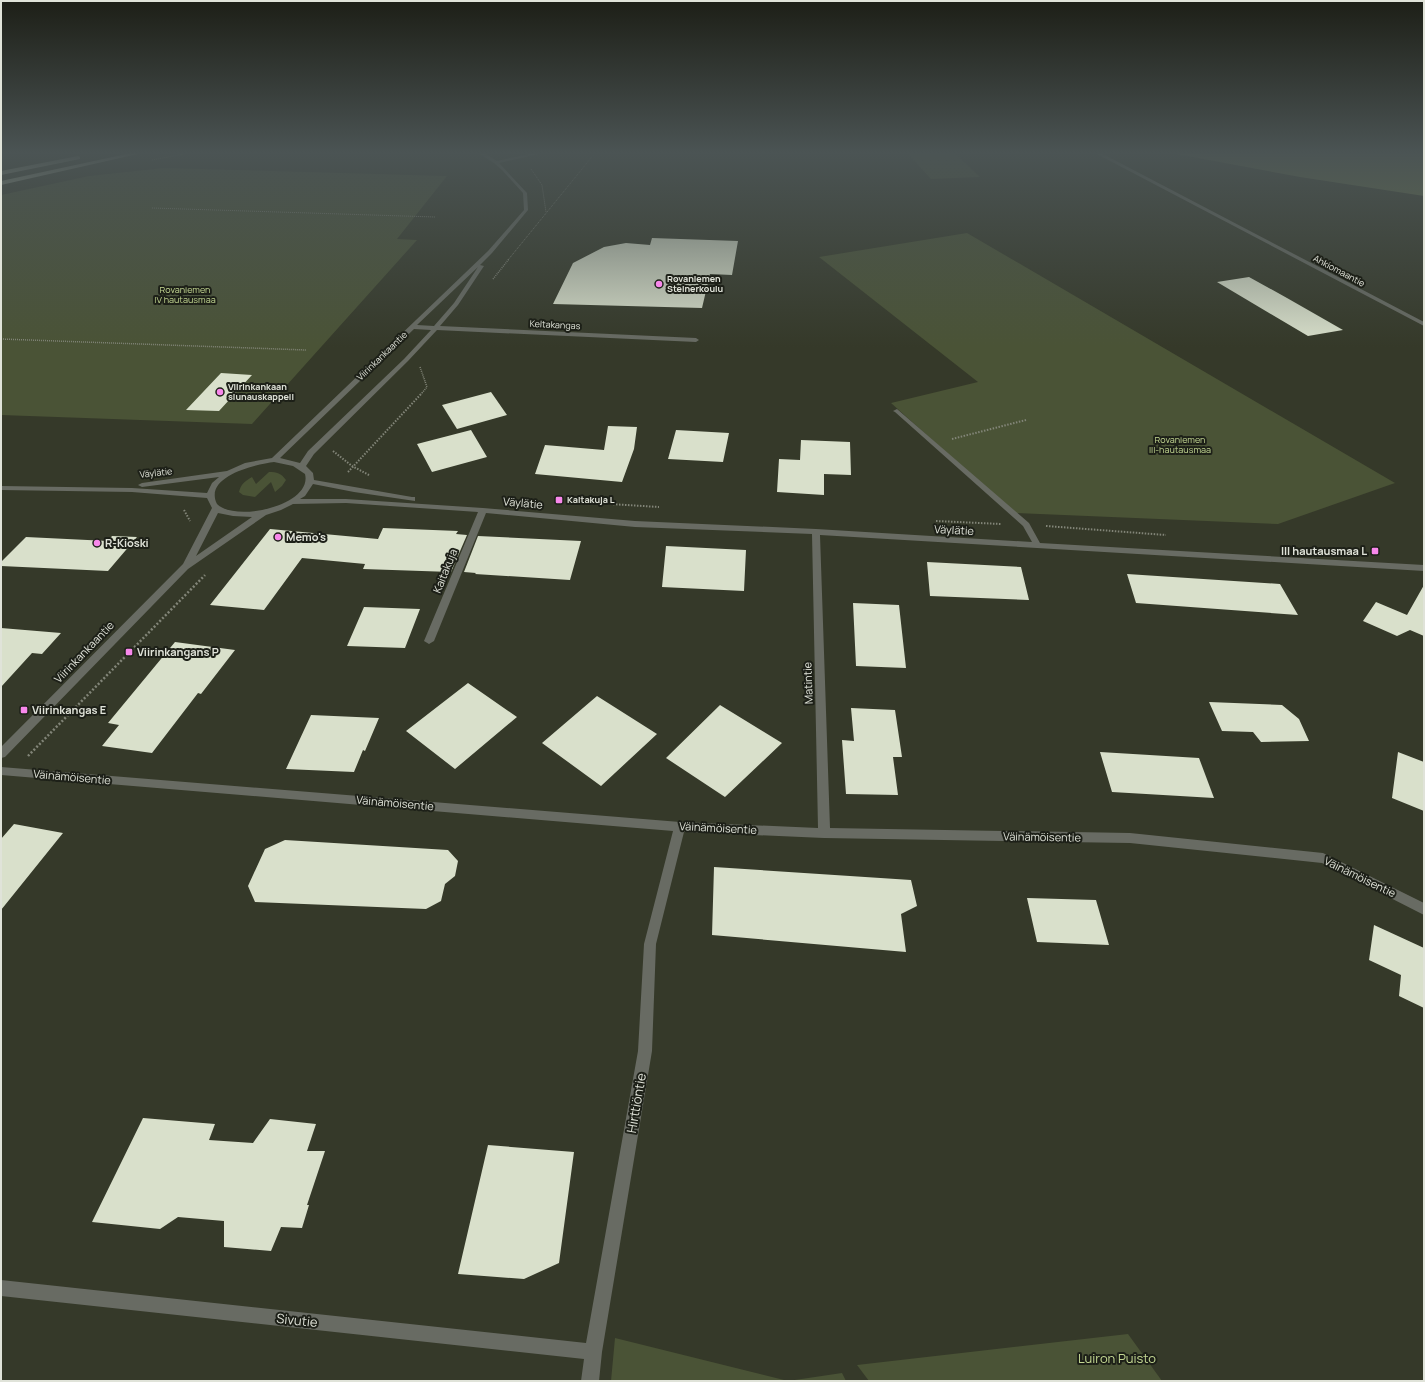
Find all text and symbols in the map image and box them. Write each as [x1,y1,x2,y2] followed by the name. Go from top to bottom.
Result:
[1311,251,1367,290] street label: Ahkiomaantie
[667,272,723,295] place label: Rovaniemen Steinerkoulu
[654,279,664,289] marker: Rovaniemen Steinerkoulu
[154,283,216,306] park label: Rovaniemen IV hautausmaa
[529,317,581,332] street label: Keltakangas
[353,328,410,383] street label: Viirinkankaantie
[228,380,294,403] place label: Viirinkankaan siunauskappeli
[215,387,225,397] marker: Viirinkankaan siunauskappeli
[1149,433,1211,456] park label: Rovaniemen III-hautausmaa
[139,464,173,481] street label: Väylätie
[503,493,544,512] street label: Väylätie
[567,493,615,506] place label: Kaitakuja L
[554,495,564,505] marker: Kaitakuja L
[934,521,975,538] street label: Väylätie
[286,529,326,544] place label: Memo's
[273,532,283,542] marker: Memo's
[105,535,149,550] place label: R-Kioski
[92,538,102,548] marker: R-Kioski
[1281,543,1367,558] place label: III hautausmaa L
[429,546,460,595] street label: Kaitakuja
[1370,546,1380,556] marker: III hautausmaa L
[50,617,117,686] street label: Viirinkankaantie
[137,644,219,659] place label: Viirinkangans P
[124,647,134,657] marker: Viirinkangans P
[799,661,816,704] street label: Matintie
[32,702,106,717] place label: Viirinkangas E
[19,705,29,715] marker: Viirinkangas E
[33,766,112,787] street label: Väinämöisentie
[356,792,435,813] street label: Väinämöisentie
[679,818,758,837] street label: Väinämöisentie
[1003,828,1082,845] street label: Väinämöisentie
[1322,853,1399,901] street label: Väinämöisentie
[622,1071,650,1134] street label: Hirttiöntie
[276,1309,319,1331] street label: Sivutie
[1078,1349,1156,1367] park label: Luiron Puisto

